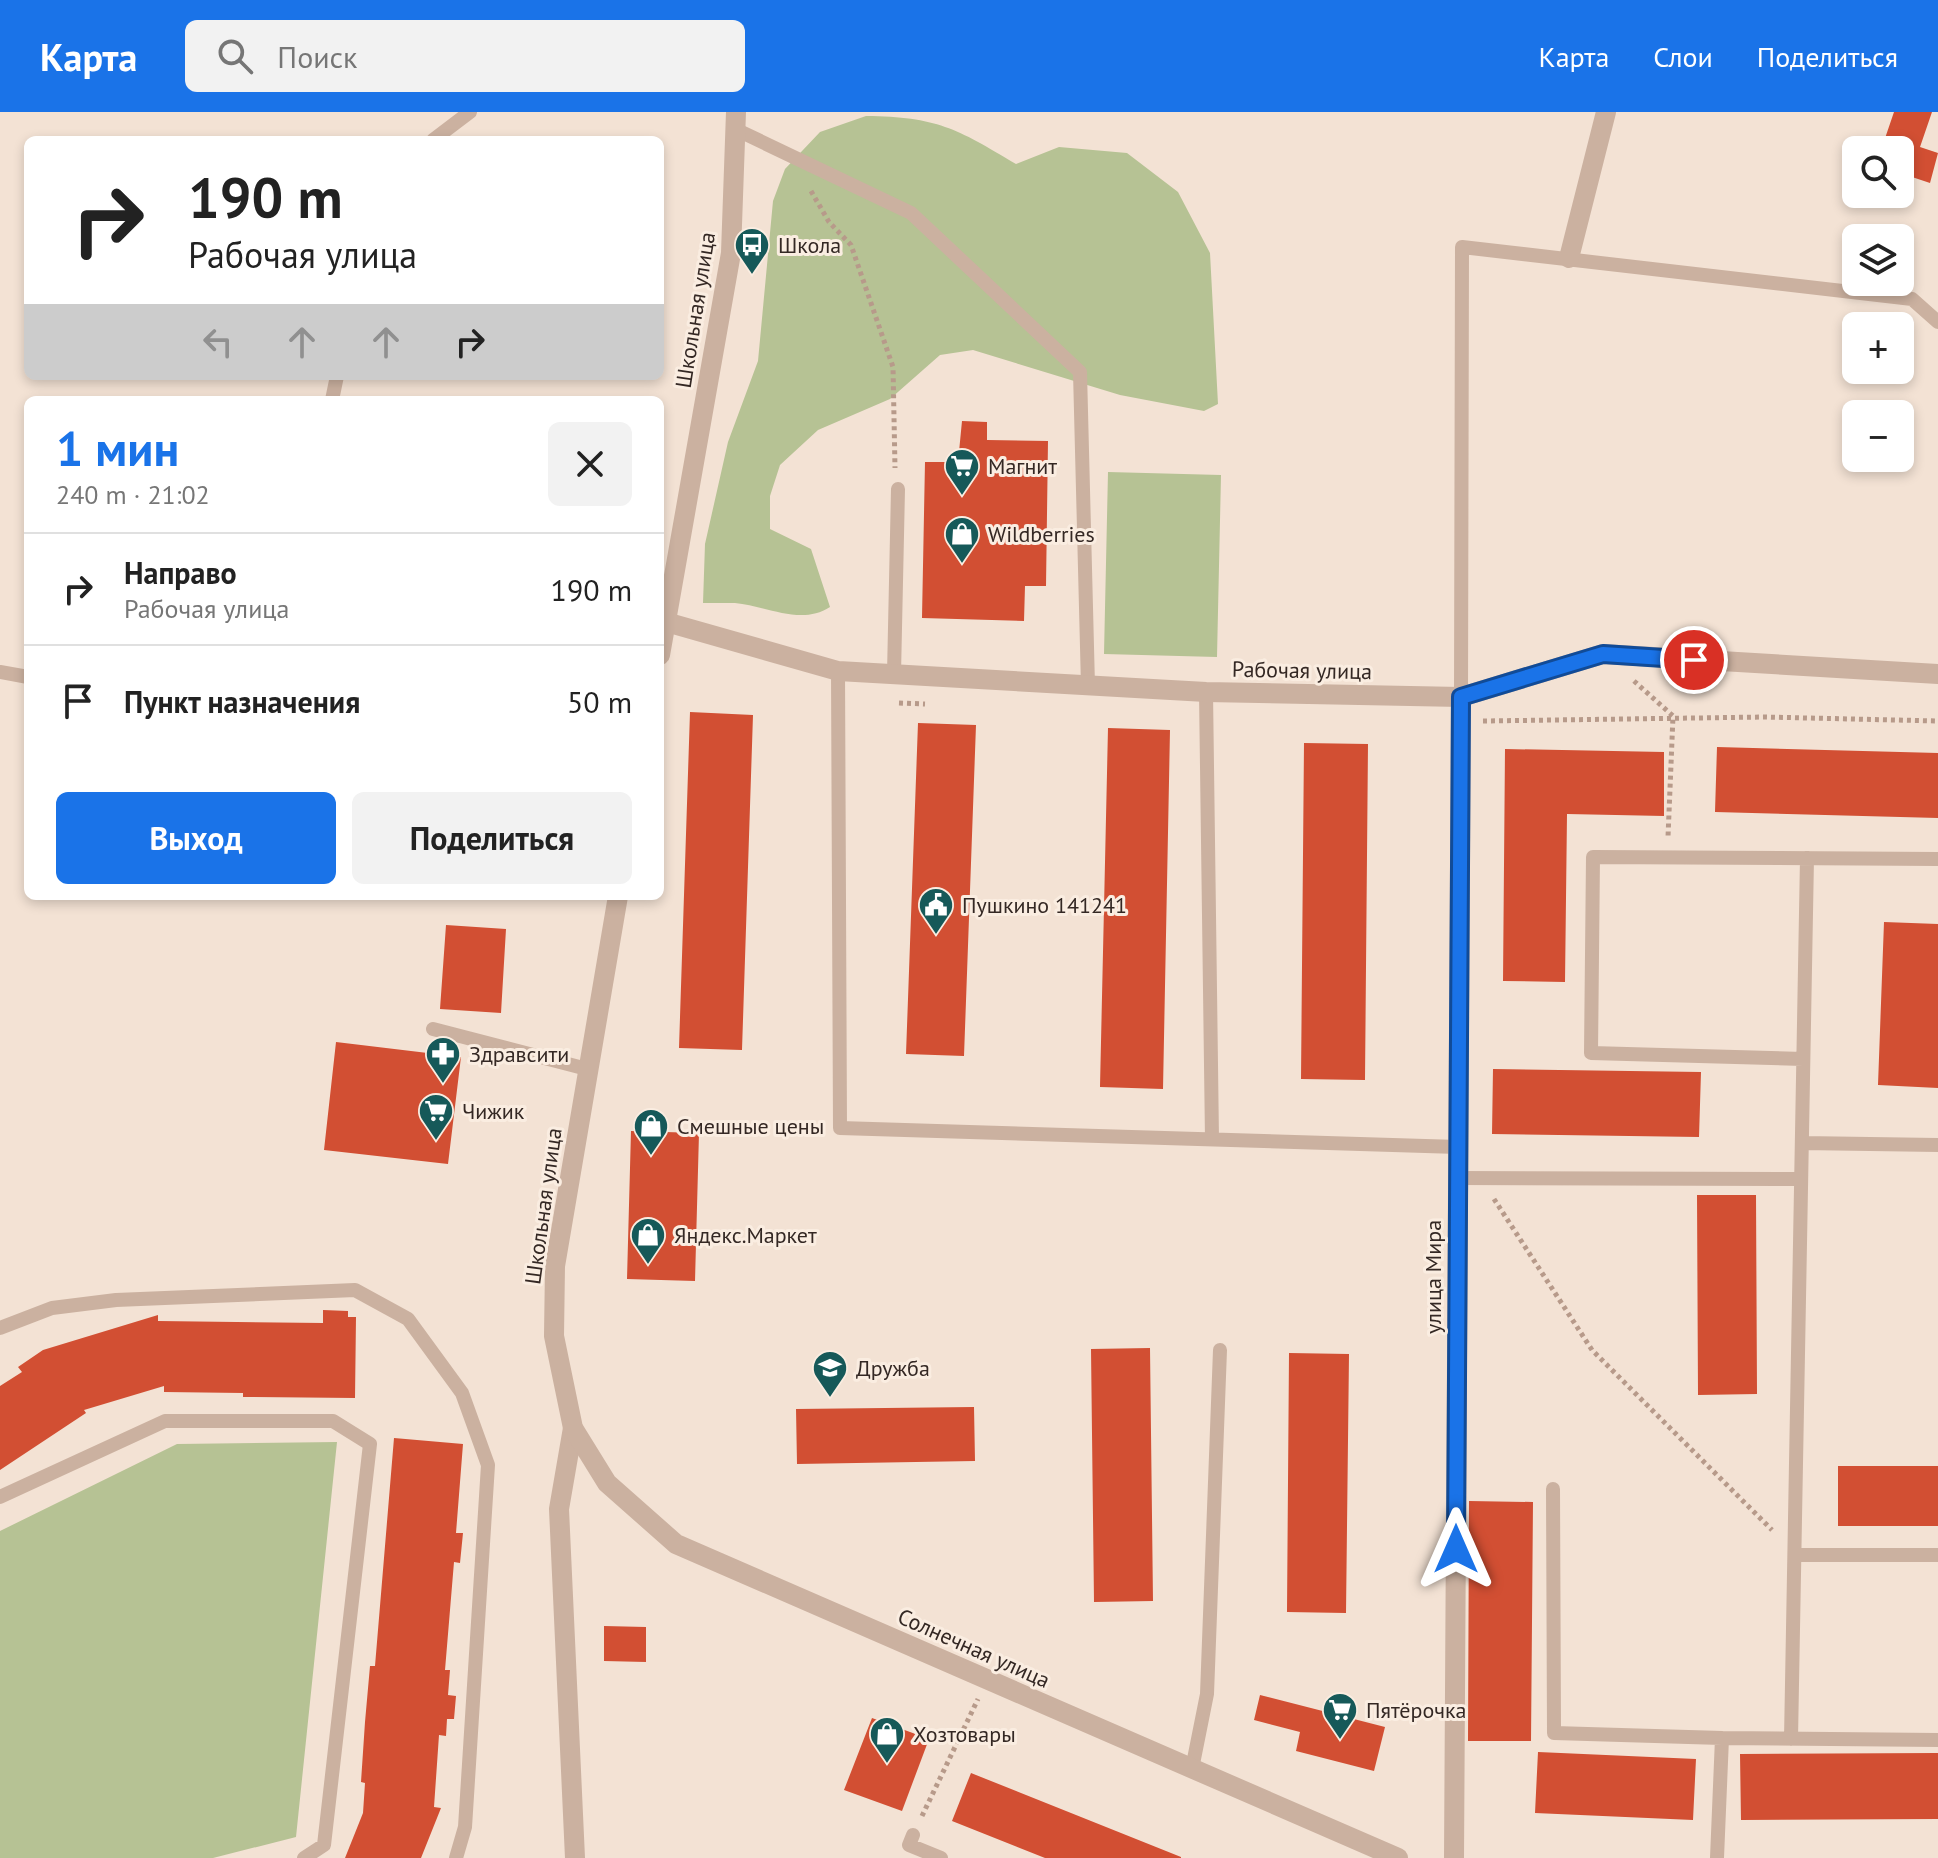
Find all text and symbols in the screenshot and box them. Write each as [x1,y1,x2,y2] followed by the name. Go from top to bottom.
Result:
[185,20,745,92] search box
[40,32,137,81] text: Карта
[213,34,257,78] icon: search
[277,37,357,76] text: Поиск
[1539,38,1609,75] text: Карта
[1653,38,1713,75] text: Слои
[1757,38,1898,75] text: Поделиться
[1842,136,1914,472] map controls
[1842,136,1914,208] button: search
[188,161,343,233] text: 190 m
[56,168,160,272] icon: right
[1842,224,1914,296] button: layers
[733,226,771,276] bus stop icon: Школа
[669,230,721,390] street label: Школьная улица
[188,231,417,278] text: Рабочая улица
[778,231,841,259] place label: Школа
[1842,312,1914,384] button: +
[196,320,240,364] icon: left
[280,320,324,364] icon: ahead
[364,320,408,364] icon: ahead
[448,320,492,364] icon: right
[1842,400,1914,472] button: −
[56,417,179,479] text: 1 мин
[548,422,632,506] button: close
[943,447,981,497] supermarket icon: Магнит
[988,452,1057,480] place label: Магнит
[56,478,210,511] text: 240 m · 21:02
[943,515,981,565] shop icon: Wildberries
[988,520,1095,548] place label: Wildberries
[124,553,237,592] text: Направо
[56,567,100,611] icon: right
[551,570,632,609] text: 190 m
[124,592,290,625] text: Рабочая улица
[1660,626,1728,694] pin
[1672,638,1716,682] icon: arrive
[1232,655,1372,685] street label: Рабочая улица
[56,679,100,723] icon: arrive
[124,682,360,721] text: Пункт назначения
[567,682,632,721] text: 50 m
[56,792,336,884] button: Выход
[352,792,632,884] button: Поделиться
[917,886,955,936] public building icon: Пушкино 141241
[962,891,1127,919] place label: Пушкино 141241
[424,1035,462,1085] pharmacy icon: Здравсити
[469,1040,569,1068] place label: Здравсити
[417,1092,455,1142] supermarket icon: Чижик
[462,1097,525,1125] place label: Чижик
[632,1107,670,1157] shop icon: Смешные цены
[677,1112,824,1140] place label: Смешные цены
[518,1126,568,1286] street label: Школьная улица
[629,1216,667,1266] shop icon: Яндекс.Маркет
[1419,1220,1447,1334] street label: улица Мира
[674,1221,817,1249] place label: Яндекс.Маркет
[811,1349,849,1399] school or university icon: Дружба
[856,1354,930,1382] place label: Дружба
[1414,1507,1498,1591] position arrow
[894,1602,1054,1694] street label: Солнечная улица
[1321,1691,1359,1741] supermarket icon: Пятёрочка
[1366,1696,1466,1724] place label: Пятёрочка
[868,1715,906,1765] shop icon: Хозтовары
[913,1720,1016,1748] place label: Хозтовары

